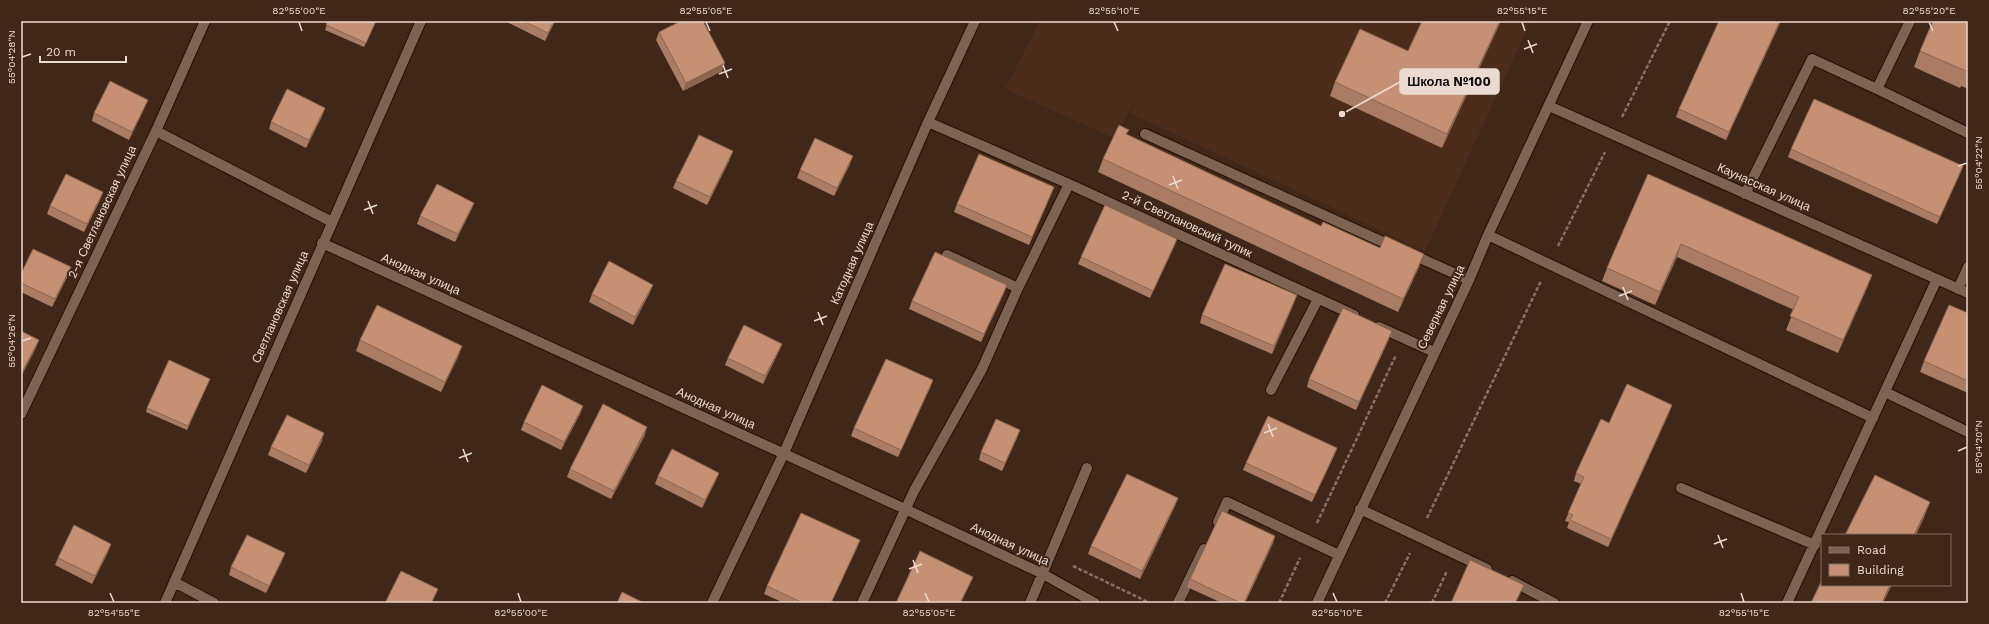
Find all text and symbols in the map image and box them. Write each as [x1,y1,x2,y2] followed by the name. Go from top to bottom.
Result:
[272,5,326,16] text: 82°55'00"E
[679,5,733,16] text: 82°55'05"E
[1088,5,1140,16] text: 82°55'10"E
[1497,5,1547,16] text: 82°55'15"E
[1902,5,1956,16] text: 82°55'20"E
[6,30,17,84] text: 55°04'28"N
[40,38,126,64] scale bar
[46,45,76,59] text: 20 m
[1400,69,1499,94] callout: Школа №100
[1407,74,1491,89] text: Школа №100
[1973,136,1984,190] text: 55°04'22"N
[65,143,139,281] street label: 2-я Светлановская улица
[1715,160,1813,214] street label: Каунасская улица
[1120,188,1255,261] street label: 2-й Светлановский тупик
[827,219,877,307] street label: Катодная улица
[249,248,311,365] street label: Светлановская улица
[379,250,463,298] street label: Анодная улица
[1415,262,1468,351] street label: Северная улица
[6,314,17,368] text: 55°04'26"N
[674,384,758,432] street label: Анодная улица
[1973,420,1984,474] text: 55°04'20"N
[969,520,1052,568] street label: Анодная улица
[1821,534,1951,586] legend
[1857,543,1886,557] text: Road
[1857,563,1904,577] text: Building
[88,607,140,618] text: 82°54'55"E
[494,607,548,618] text: 82°55'00"E
[902,607,956,618] text: 82°55'05"E
[1311,607,1363,618] text: 82°55'10"E
[1719,607,1769,618] text: 82°55'15"E

